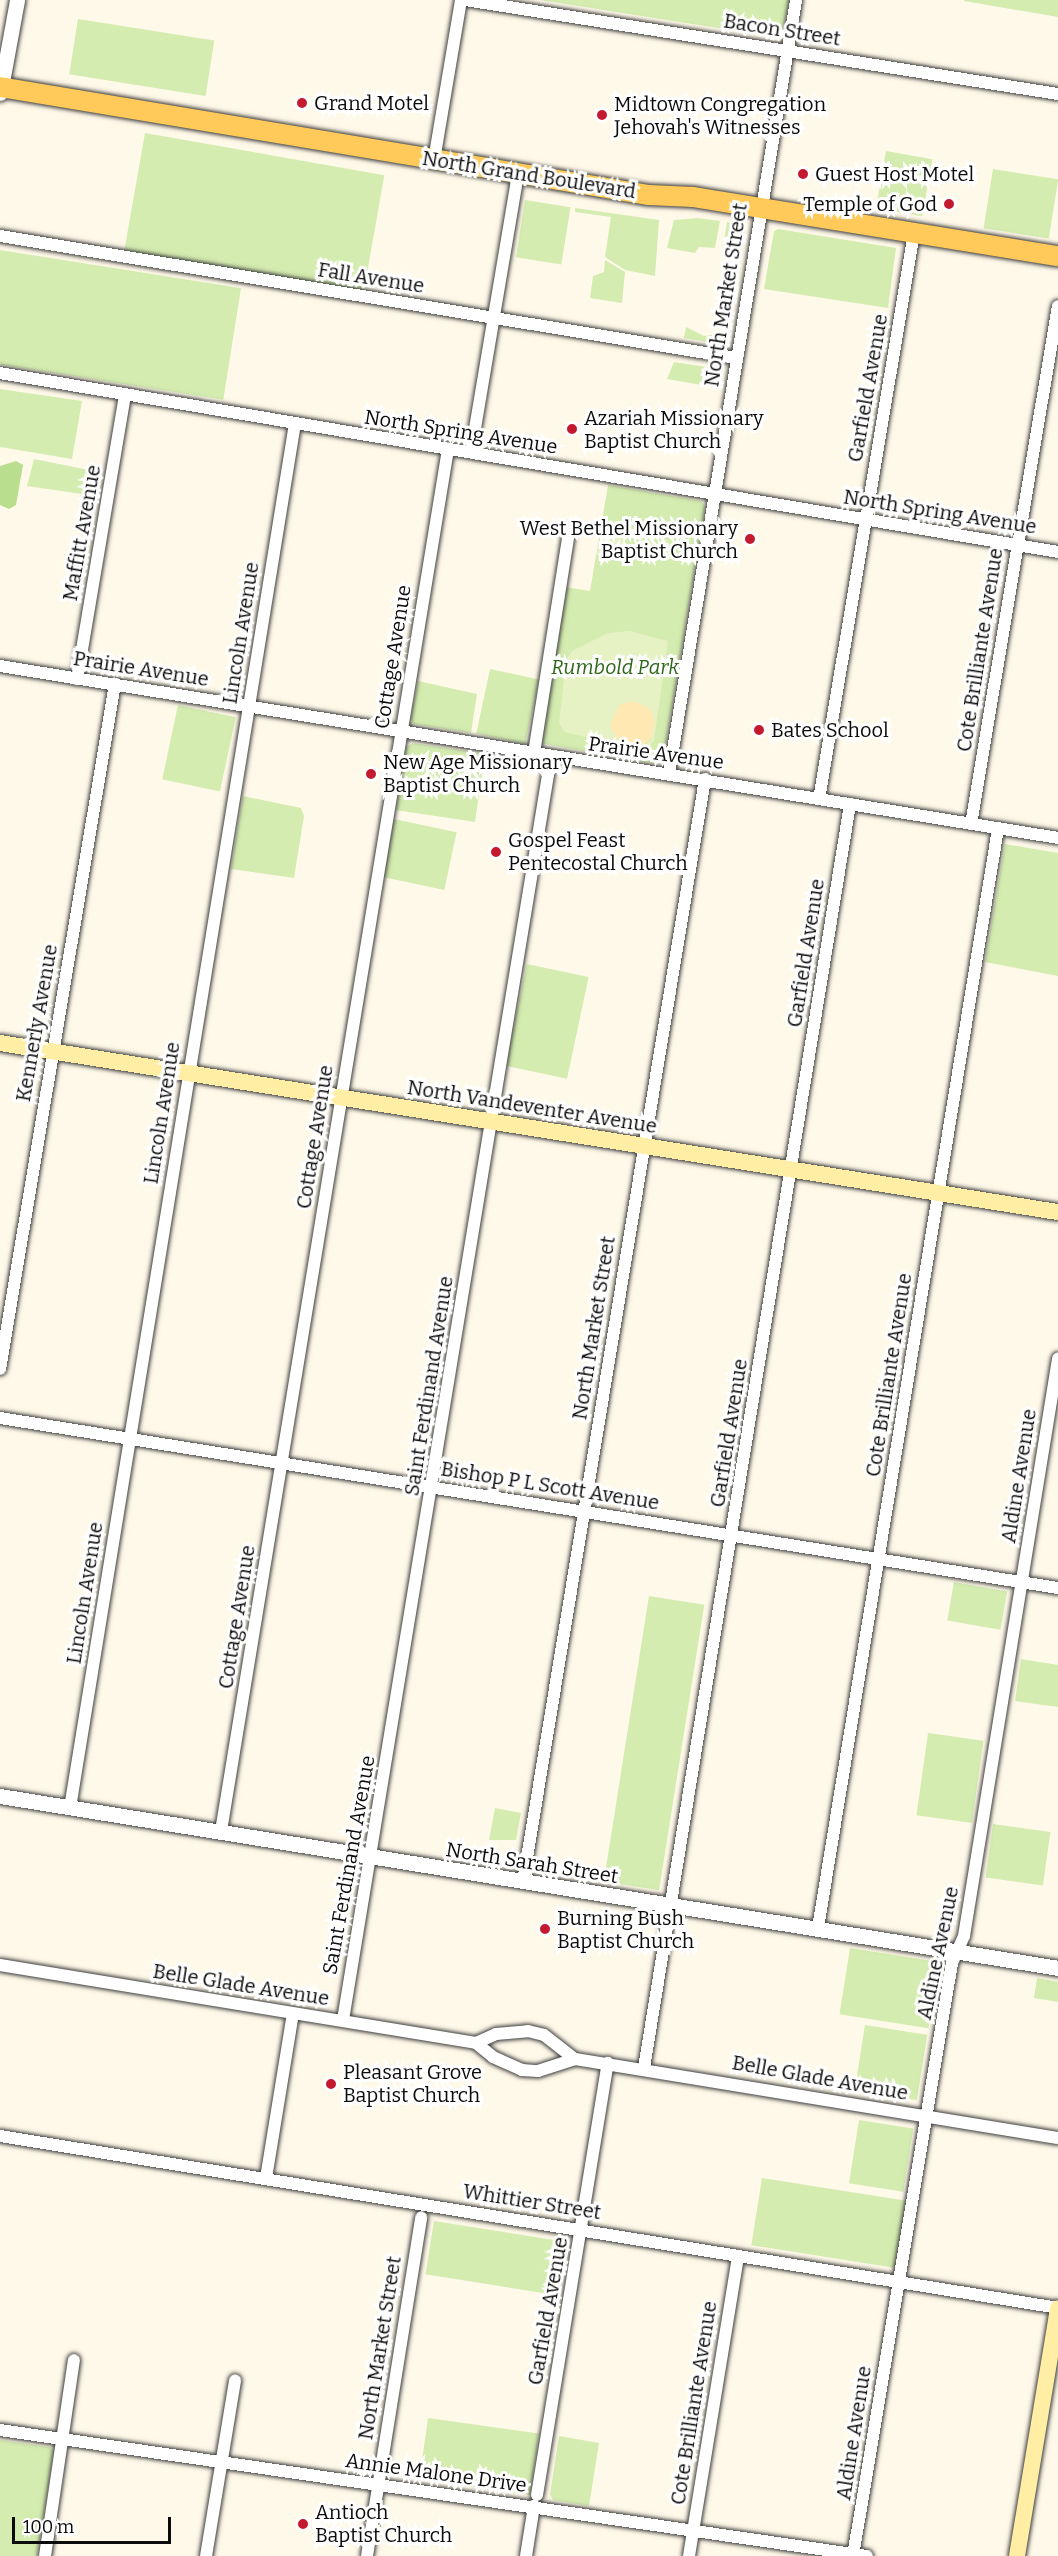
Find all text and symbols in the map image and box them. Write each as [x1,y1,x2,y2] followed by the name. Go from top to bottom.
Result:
[722,9,842,51] street label: Bacon Street
[314,91,429,115] place label: Grand Motel
[614,92,826,139] place label: Midtown Congregation Jehovah's Witnesses
[295,96,309,110] marker: Grand Motel
[595,108,609,122] marker: Midtown Congregation Jehovah's Witnesses
[420,146,638,204] street label: North Grand Boulevard
[815,162,974,186] place label: Guest Host Motel
[796,167,810,181] marker: Guest Host Motel
[803,192,937,216] place label: Temple of God
[942,197,956,211] marker: Temple of God
[700,202,752,388] street label: North Market Street
[316,258,426,298] street label: Fall Avenue
[843,312,893,464] street label: Garfield Avenue
[363,405,559,459] street label: North Spring Avenue
[584,406,764,453] place label: Azariah Missionary Baptist Church
[565,422,579,436] marker: Azariah Missionary Baptist Church
[58,463,106,603] street label: Maffitt Avenue
[842,485,1038,539] street label: North Spring Avenue
[520,516,738,563] place label: West Bethel Missionary Baptist Church
[743,532,757,546] marker: West Bethel Missionary Baptist Church
[952,546,1008,754] street label: Cote Brilliante Avenue
[218,560,264,706] street label: Lincoln Avenue
[370,583,416,731] street label: Cottage Avenue
[72,646,210,692] street label: Prairie Avenue
[551,655,679,679] park label: Rumbold Park
[771,718,889,742] place label: Bates School
[752,723,766,737] marker: Bates School
[587,732,725,774] street label: Prairie Avenue
[383,750,572,797] place label: New Age Missionary Baptist Church
[364,767,378,781] marker: New Age Missionary Baptist Church
[508,828,688,875] place label: Gospel Feast Pentecostal Church
[489,845,503,859] marker: Gospel Feast Pentecostal Church
[782,877,830,1029] street label: Garfield Avenue
[11,942,63,1104] street label: Kennerly Avenue
[139,1040,185,1186] street label: Lincoln Avenue
[292,1063,338,1211] street label: Cottage Avenue
[406,1075,658,1139] street label: North Vandeventer Avenue
[568,1235,620,1421] street label: North Market Street
[861,1271,917,1479] street label: Cote Brilliante Avenue
[400,1274,458,1498] street label: Saint Ferdinand Avenue
[705,1357,753,1509] street label: Garfield Avenue
[997,1407,1041,1545] street label: Aldine Avenue
[439,1457,661,1515] street label: Bishop P L Scott Avenue
[62,1520,108,1666] street label: Lincoln Avenue
[214,1543,260,1691] street label: Cottage Avenue
[318,1753,380,1977] street label: Saint Ferdinand Avenue
[444,1838,620,1888] street label: North Sarah Street
[912,1884,964,2022] street label: Aldine Avenue
[557,1906,694,1953] place label: Burning Bush Baptist Church
[538,1922,552,1936] marker: Burning Bush Baptist Church
[151,1959,331,2011] street label: Belle Glade Avenue
[730,2051,910,2105] street label: Belle Glade Avenue
[343,2060,482,2107] place label: Pleasant Grove Baptist Church
[324,2077,338,2091] marker: Pleasant Grove Baptist Church
[461,2179,603,2225] street label: Whittier Street
[523,2235,573,2387] street label: Garfield Avenue
[354,2255,406,2441] street label: North Market Street
[666,2299,722,2507] street label: Cote Brilliante Avenue
[832,2364,876,2502] street label: Aldine Avenue
[344,2448,528,2498] street label: Annie Malone Drive
[315,2500,452,2547] place label: Antioch Baptist Church
[15,2505,174,2543] scale bar
[23,2516,74,2538] text: 100 m
[296,2517,310,2531] marker: Antioch Baptist Church

